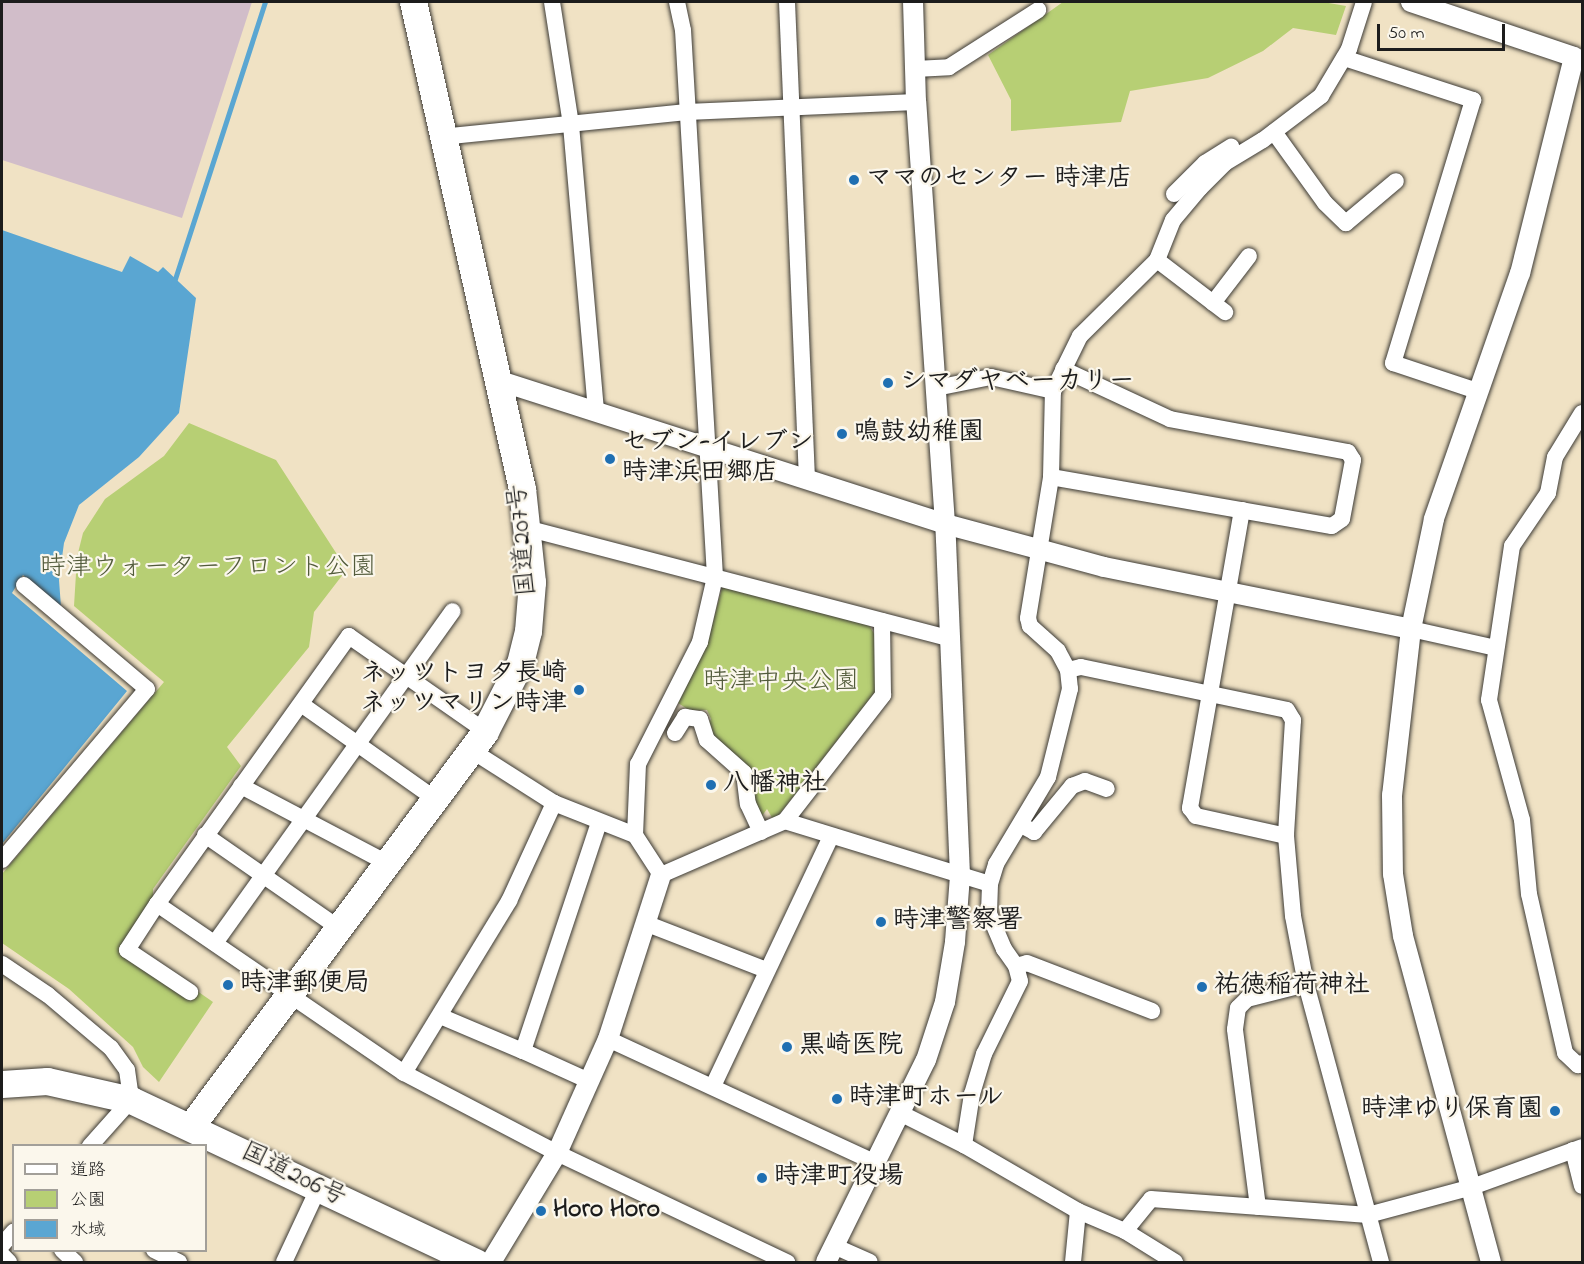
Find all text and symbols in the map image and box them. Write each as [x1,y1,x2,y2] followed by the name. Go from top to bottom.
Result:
[1380,12,1508,50] scale bar
[1388,21,1425,47] text: 50 m
[866,164,1132,196] place label: ママのセンター 時津店
[847,173,861,187] marker: ママのセンター 時津店
[900,367,1134,399] place label: シマダヤベーカリー
[881,376,895,390] marker: シマダヤベーカリー
[854,418,984,450] place label: 鳴鼓幼稚園
[835,427,849,441] marker: 鳴鼓幼稚園
[622,428,814,490] place label: セブン-イレブン 時津浜田郷店
[603,452,617,466] marker: セブン-イレブン 時津浜田郷店
[504,482,544,598] street label: 国道207号
[39,553,377,585] park label: 時津ウォーターフロント公園
[359,659,567,720] place label: ネッツトヨタ長崎 ネッツマリン時津
[703,667,859,699] park label: 時津中央公園
[572,683,586,697] marker: ネッツトヨタ長崎 ネッツマリン時津
[723,769,827,801] place label: 八幡神社
[704,778,718,792] marker: 八幡神社
[893,906,1023,938] place label: 時津警察署
[874,915,888,929] marker: 時津警察署
[240,969,370,1001] place label: 時津郵便局
[1214,971,1370,1003] place label: 祐徳稲荷神社
[221,978,235,992] marker: 時津郵便局
[1195,980,1209,994] marker: 祐徳稲荷神社
[799,1031,903,1063] place label: 黒崎医院
[780,1040,794,1054] marker: 黒崎医院
[849,1083,1005,1115] place label: 時津町ホール
[830,1092,844,1106] marker: 時津町ホール
[1361,1095,1543,1127] place label: 時津ゆり保育園
[1548,1104,1562,1118] marker: 時津ゆり保育園
[235,1137,351,1215] street label: 国道206号
[12,1144,207,1252] legend
[70,1158,106,1184] text: 道路
[774,1162,904,1194] place label: 時津町役場
[755,1171,769,1185] marker: 時津町役場
[70,1188,106,1214] text: 公園
[553,1195,660,1227] place label: Horo Horo
[534,1204,548,1218] marker: Horo Horo
[70,1218,106,1244] text: 水域

